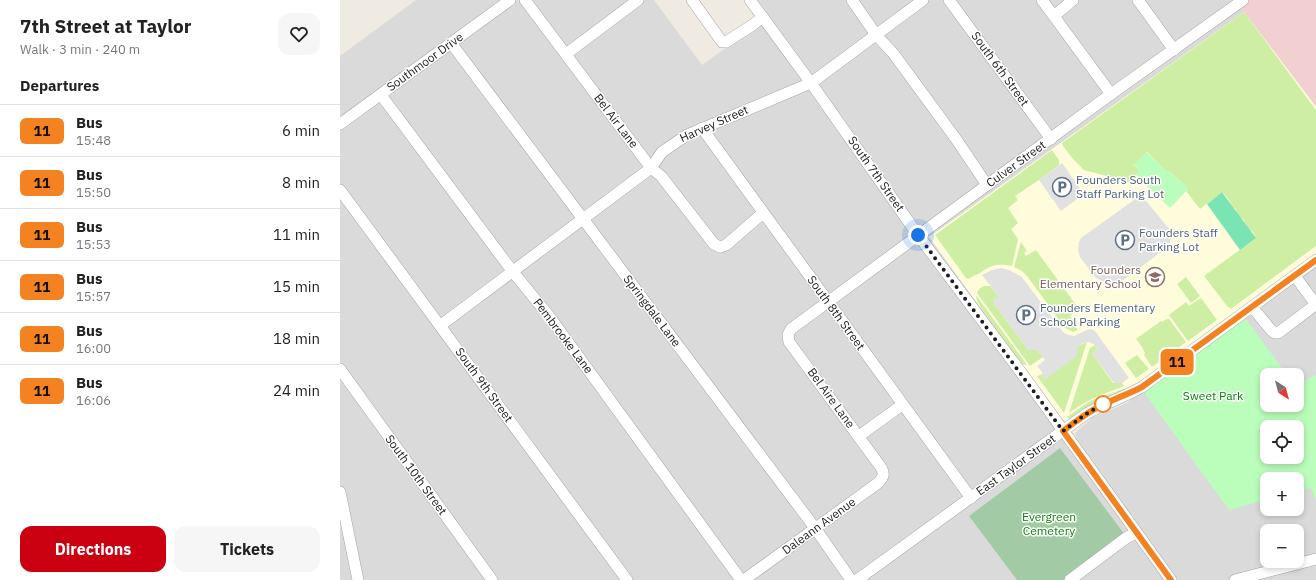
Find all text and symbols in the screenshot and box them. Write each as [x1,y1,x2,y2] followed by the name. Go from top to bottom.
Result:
[278,13,320,55] button: heart
[20,14,191,38] text: 7th Street at Taylor
[384,29,466,94] street label: Southmoor Drive
[968,29,1032,109] street label: South 6th Street
[20,41,140,58] text: Walk · 3 min · 240 m
[20,76,99,95] text: Departures
[591,91,642,151] street label: Bel Air Lane
[677,102,750,145] street label: Harvey Street
[76,113,103,132] text: Bus
[282,121,320,140] text: 6 min
[34,122,50,140] text: 11
[76,132,111,149] text: 15:48
[845,133,908,214] street label: South 7th Street
[983,137,1048,190] street label: Culver Street
[76,165,103,184] text: Bus
[1076,172,1164,201] place label: Founders South Staff Parking Lot
[282,173,320,192] text: 8 min
[34,174,50,192] text: 11
[1051,176,1073,198] parking icon: Founders South Staff Parking Lot
[76,184,111,201] text: 15:50
[76,217,103,236] text: Bus
[273,225,320,244] text: 11 min
[908,225,928,245] your location
[1139,225,1218,254] place label: Founders Staff Parking Lot
[34,226,50,244] text: 11
[1114,229,1136,251] parking icon: Founders Staff Parking Lot
[76,236,111,253] text: 15:53
[1040,262,1141,291] place label: Founders Elementary School
[1144,266,1166,288] school or university icon: Founders Elementary School
[76,269,103,288] text: Bus
[620,272,685,350] street label: Springdale Lane
[804,273,868,353] street label: South 8th Street
[273,277,320,296] text: 15 min
[34,278,50,296] text: 11
[76,288,111,305] text: 15:57
[530,295,597,377] street label: Pembrooke Lane
[1040,300,1155,329] place label: Founders Elementary School Parking
[1015,304,1037,326] parking icon: Founders Elementary School Parking
[76,321,103,340] text: Bus
[273,329,320,348] text: 18 min
[34,330,50,348] text: 11
[76,340,111,357] text: 16:00
[452,345,516,425] street label: South 9th Street
[1159,349,1195,375] line badge: 11
[1169,353,1185,371] text: 11
[805,365,859,431] street label: Bel Aire Lane
[1260,368,1304,412] north arrow
[1260,368,1304,568] map controls
[76,373,103,392] text: Bus
[273,381,320,400] text: 24 min
[34,382,50,400] text: 11
[1183,388,1244,403] park label: Sweet Park
[76,392,111,409] text: 16:06
[1094,395,1112,413] unlabelled marker
[1260,420,1304,464] button: locate
[973,431,1058,499] street label: East Taylor Street
[382,432,451,518] street label: South 10th Street
[1260,472,1304,516] button: +
[779,494,859,557] street label: Daleann Avenue
[1022,509,1076,538] park label: Evergreen Cemetery
[1260,524,1304,568] button: −
[20,526,166,572] button: Directions
[174,526,320,572] button: Tickets

